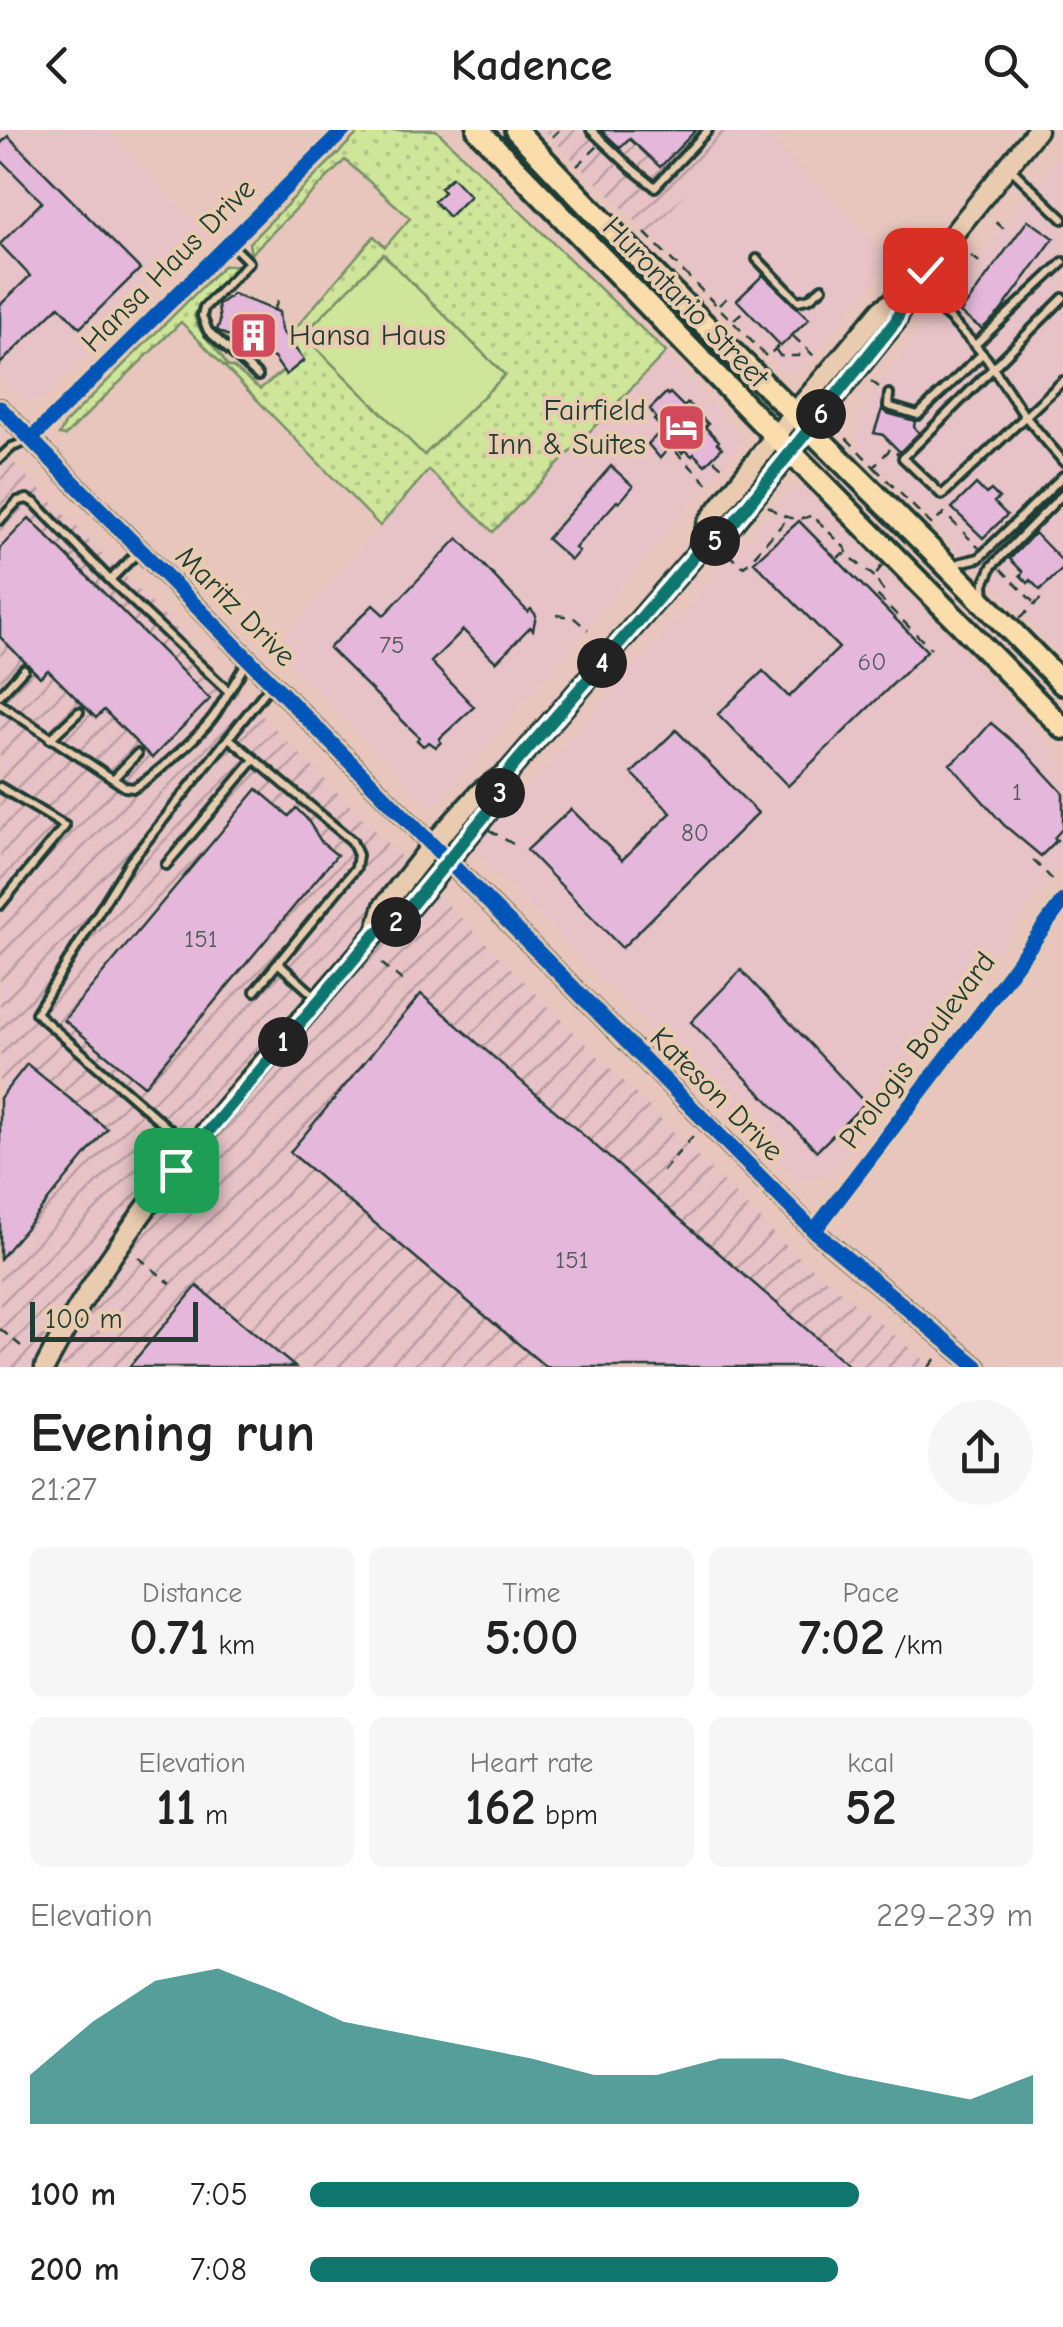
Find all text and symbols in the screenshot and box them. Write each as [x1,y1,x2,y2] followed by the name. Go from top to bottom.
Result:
[30,38,85,93] icon: back
[978,38,1033,93] icon: search
[451,39,612,91] text: Kadence
[74,171,262,359] street label: Hansa Haus Drive
[595,210,777,396] street label: Hurontario Street
[883,228,968,313] pin
[898,243,953,298] icon: check
[228,309,280,361] building icon: Hansa Haus
[289,318,446,353] place label: Hansa Haus
[796,389,846,439] pin: 6
[488,393,646,462] place label: Fairfield Inn & Suites
[814,398,828,430] text: 6
[655,401,707,453] hotel icon: Fairfield Inn & Suites
[690,516,740,566] pin: 5
[708,525,722,557] text: 5
[168,539,303,674] street label: Maritz Drive
[379,630,405,659] house number: 75
[577,638,627,688] pin: 4
[595,647,609,679] text: 4
[858,647,886,676] house number: 60
[475,768,525,818] pin: 3
[493,777,507,809] text: 3
[1012,777,1022,806] house number: 1
[681,818,709,847] house number: 80
[371,897,421,947] pin: 2
[389,906,403,938] text: 2
[184,924,218,953] house number: 151
[832,945,1003,1156] street label: Prologis Boulevard
[258,1017,308,1067] pin: 1
[643,1020,791,1168] street label: Kateson Drive
[277,1026,289,1058] text: 1
[134,1128,219,1213] pin
[149,1143,204,1198] icon: arrive
[555,1245,589,1274] house number: 151
[30,1297,198,1342] scale bar
[45,1303,123,1335] text: 100 m
[928,1400,1033,1505] button: share
[30,1401,315,1465] text: Evening run
[30,1471,97,1508] text: 21:27
[142,1577,242,1609] text: Distance
[502,1577,561,1609] text: Time
[843,1577,899,1609] text: Pace
[129,1609,209,1667] text: 0.71
[484,1609,579,1667] text: 5:00
[799,1609,885,1667] text: 7:02
[209,1629,255,1661] text: km
[885,1629,943,1661] text: /km
[139,1747,246,1779] text: Elevation
[470,1747,593,1779] text: Heart rate
[847,1747,894,1779] text: kcal
[156,1779,196,1837] text: 11
[465,1779,536,1837] text: 162
[845,1779,897,1837] text: 52
[196,1799,228,1831] text: m
[536,1799,598,1831] text: bpm
[30,1897,153,1934] text: Elevation
[876,1897,1033,1934] text: 229–239 m
[30,2176,116,2213] text: 100 m
[190,2176,248,2213] text: 7:05
[30,2251,119,2288] text: 200 m
[190,2251,247,2288] text: 7:08

